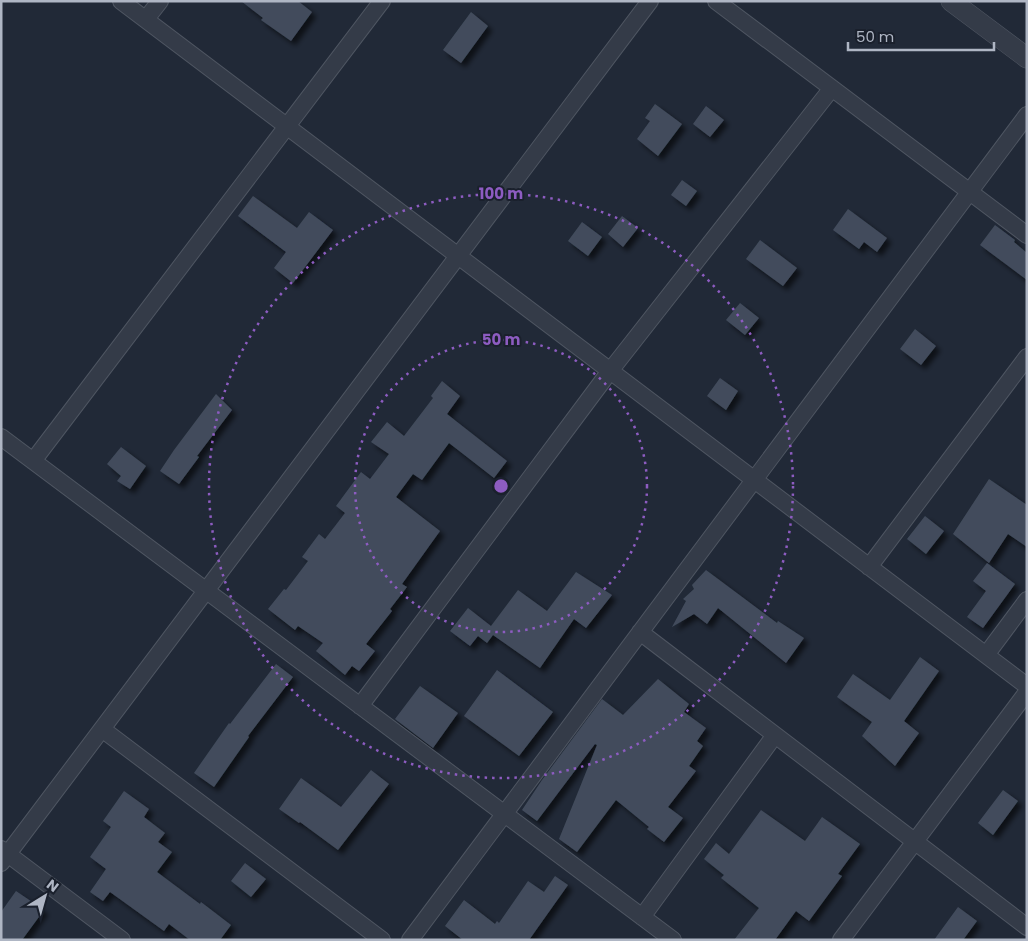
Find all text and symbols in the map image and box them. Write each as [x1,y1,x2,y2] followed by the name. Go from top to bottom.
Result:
[848,20,994,52] scale bar
[856,26,894,47] text: 50 m
[479,183,523,204] text: 100 m
[482,329,520,350] text: 50 m
[492,477,510,495] centre of rings
[20,871,70,921] north arrow
[43,874,63,897] text: N

